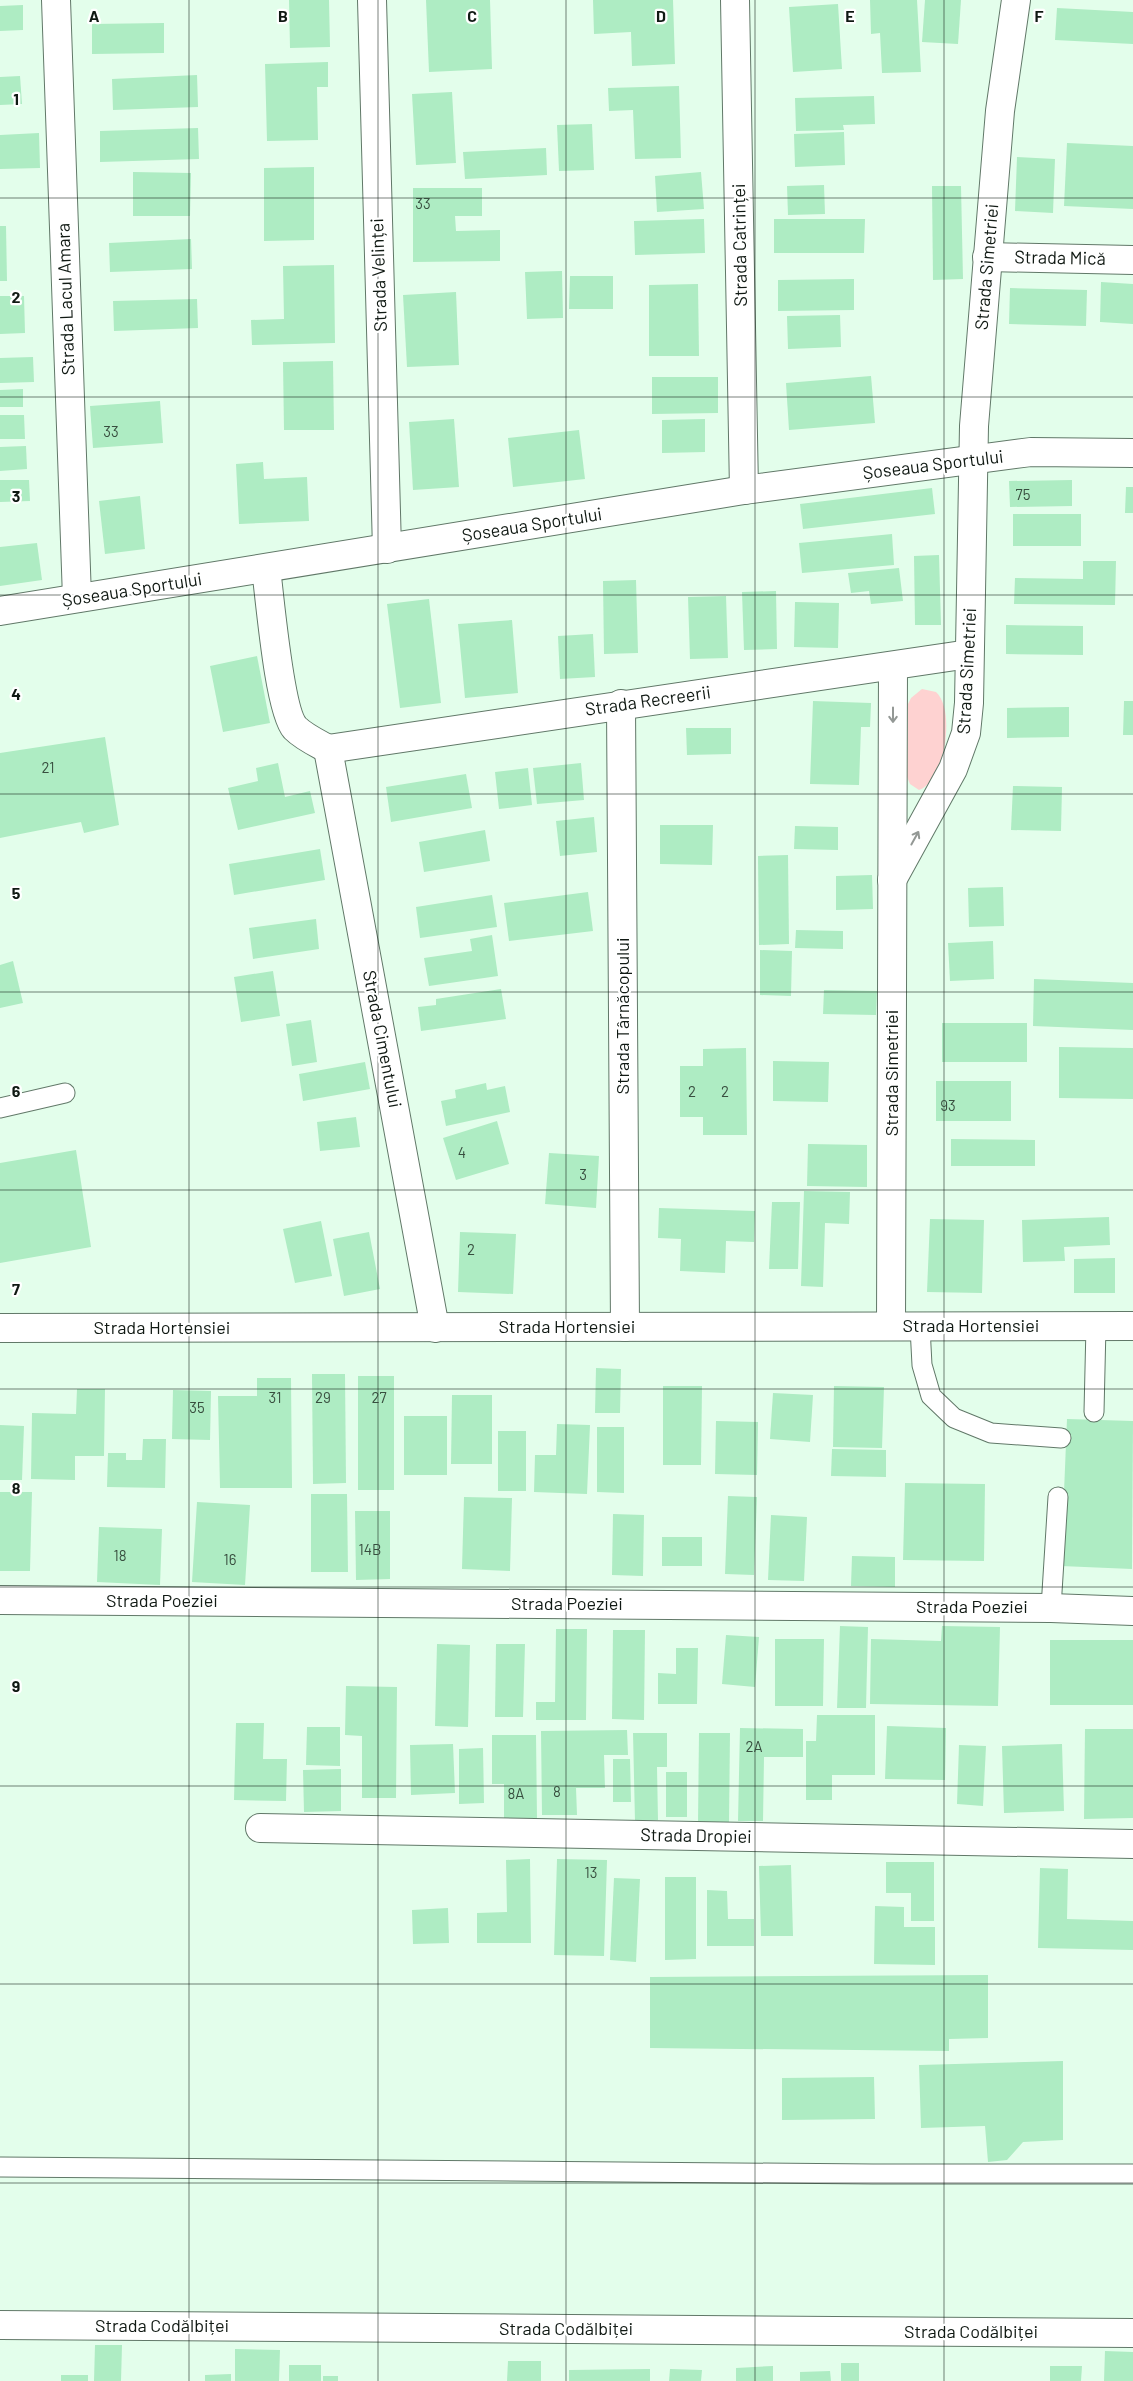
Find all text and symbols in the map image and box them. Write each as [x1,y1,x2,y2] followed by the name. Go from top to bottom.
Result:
[89,6,100,25] text: A
[278,6,288,25] text: B
[467,6,477,25] text: C
[656,6,666,25] text: D
[845,6,855,25] text: E
[1035,6,1044,25] text: F
[13,89,19,108] text: 1
[727,183,751,307] street label: Strada Catrinței
[415,194,431,212] house number: 33
[970,203,1002,331] street label: Strada Simetriei
[365,218,391,332] street label: Strada Velinței
[51,223,79,376] street label: Strada Lacul Amara
[1014,245,1106,269] street label: Strada Mică
[12,287,21,306] text: 2
[103,422,119,440] house number: 33
[861,444,1005,484] street label: Șoseaua Sportului
[1016,485,1030,503] house number: 75
[12,486,20,505] text: 3
[460,502,604,546] street label: Șoseaua Sportului
[60,567,204,611] street label: Șoseaua Sportului
[952,607,980,735] street label: Strada Simetriei
[584,680,712,720] street label: Strada Recreerii
[11,684,21,703] text: 4
[888,706,898,722] one-way arrow
[41,758,55,776] house number: 21
[911,831,921,845] one-way arrow
[12,883,21,902] text: 5
[611,938,633,1094] street label: Strada Târnăcopului
[359,968,407,1109] street label: Strada Cimentului
[880,1010,902,1136] street label: Strada Simetriei
[12,1081,21,1100] text: 6
[688,1082,696,1100] house number: 2
[721,1082,729,1100] house number: 2
[940,1096,956,1114] house number: 93
[458,1143,466,1161] house number: 4
[579,1165,587,1183] house number: 3
[467,1240,475,1258] house number: 2
[12,1279,20,1298] text: 7
[903,1314,1039,1336] street label: Strada Hortensiei
[499,1315,635,1337] street label: Strada Hortensiei
[94,1316,230,1338] street label: Strada Hortensiei
[269,1388,281,1406] house number: 31
[315,1388,331,1406] house number: 29
[371,1388,387,1406] house number: 27
[189,1398,205,1416] house number: 35
[12,1478,21,1497] text: 8
[359,1540,381,1558] house number: 14B
[113,1546,127,1564] house number: 18
[224,1550,236,1568] house number: 16
[106,1589,218,1611] street label: Strada Poeziei
[511,1592,623,1614] street label: Strada Poeziei
[916,1595,1028,1617] street label: Strada Poeziei
[12,1676,20,1695] text: 9
[745,1737,763,1755] house number: 2A
[553,1782,561,1800] house number: 8
[508,1784,524,1802] house number: 8A
[640,1823,752,1847] street label: Strada Dropiei
[585,1863,597,1881] house number: 13
[95,2314,229,2336] street label: Strada Codălbiței
[499,2317,633,2339] street label: Strada Codălbiței
[904,2320,1038,2342] street label: Strada Codălbiței

